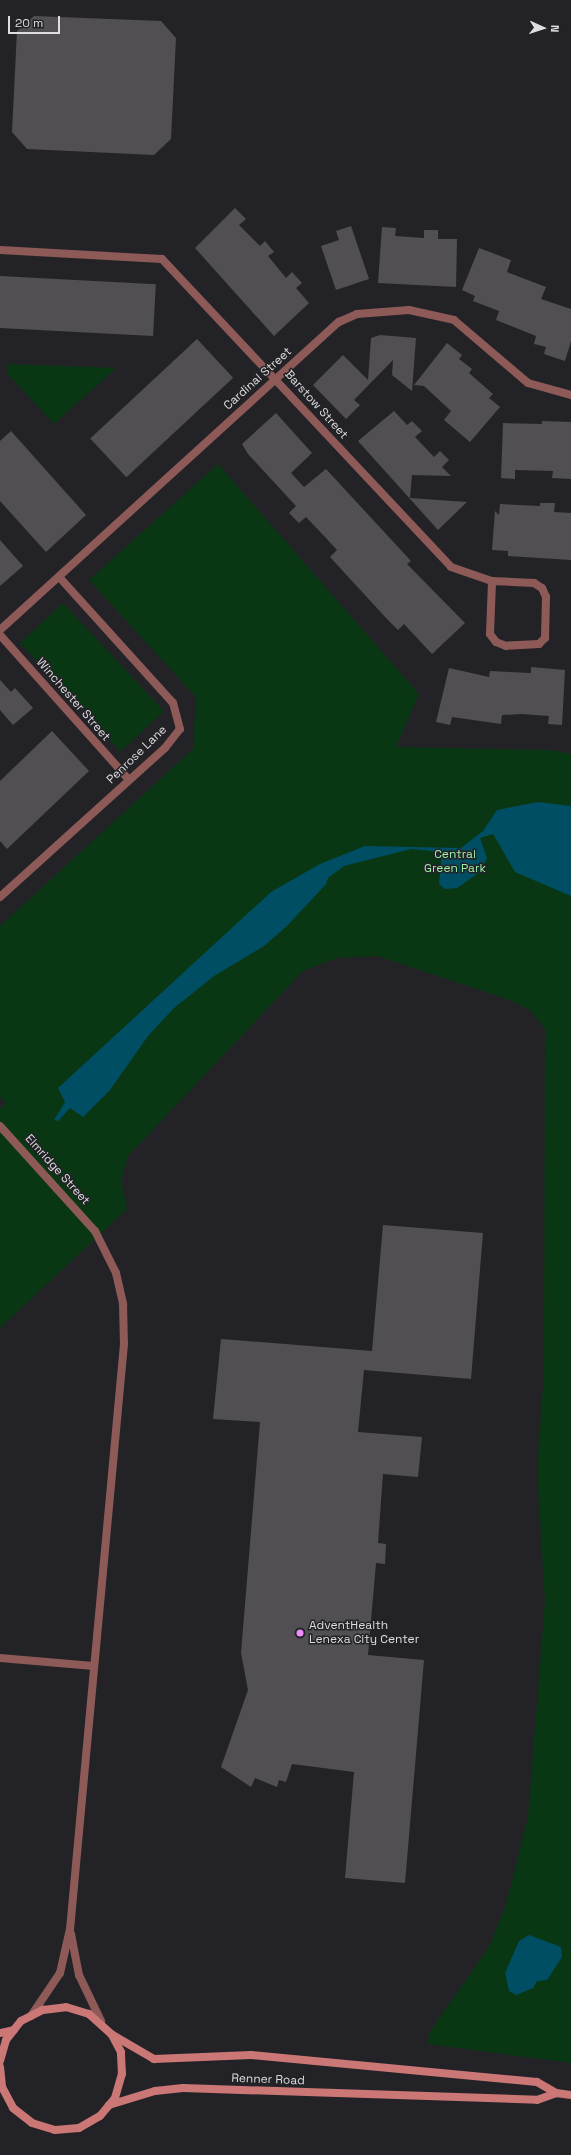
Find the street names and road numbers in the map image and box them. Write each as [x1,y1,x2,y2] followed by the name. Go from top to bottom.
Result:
[221,345,295,413] street label: Cardinal Street
[281,368,351,442] street label: Barstow Street
[33,656,113,744] street label: Winchester Street
[104,723,170,787] street label: Penrose Lane
[22,1132,92,1208] street label: Elmridge Street
[231,2072,305,2088] street label: Renner Road

